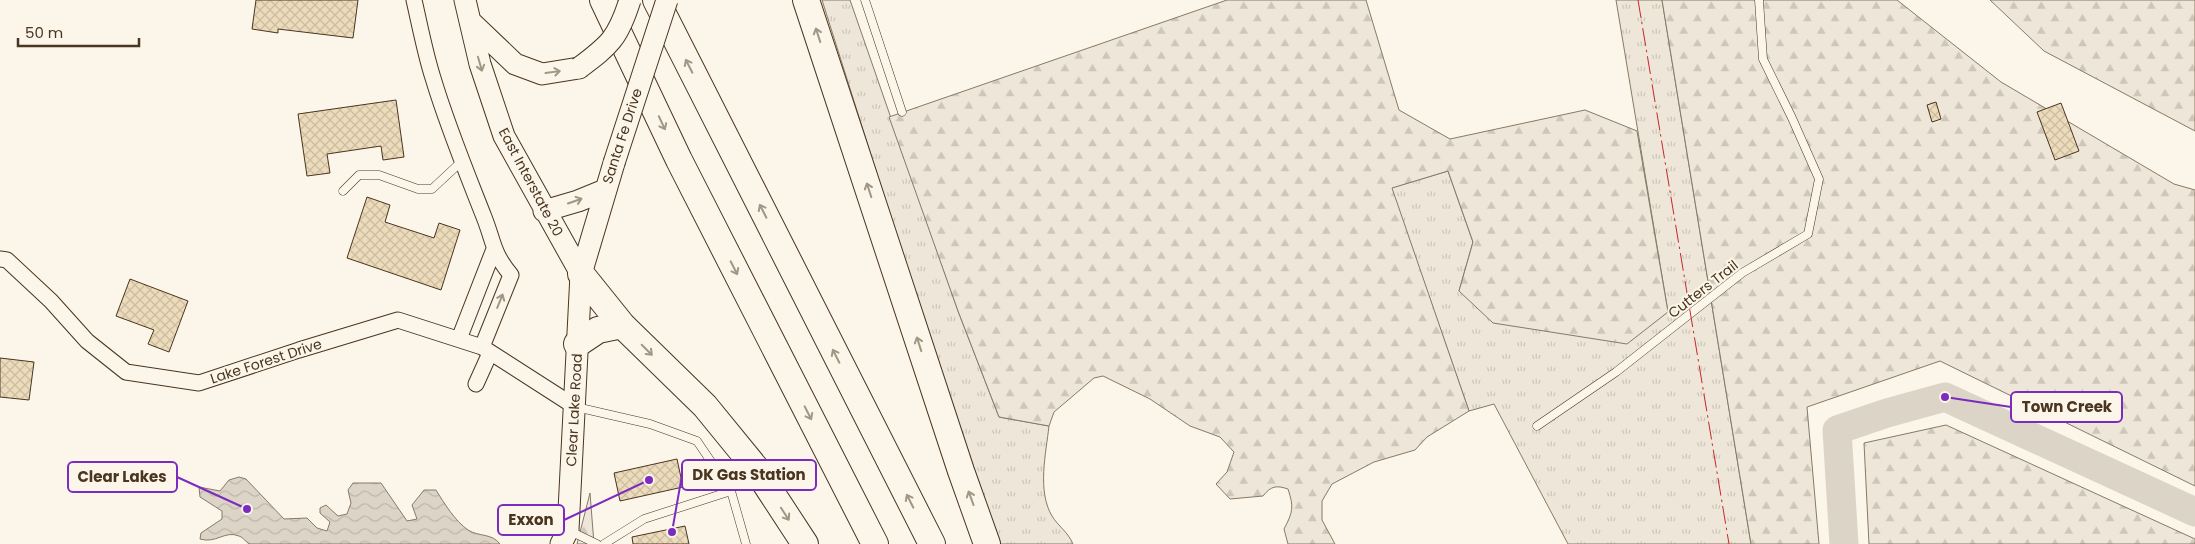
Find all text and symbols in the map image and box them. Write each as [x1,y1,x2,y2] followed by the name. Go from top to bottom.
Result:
[18,15,139,47] scale bar
[25,22,63,43] text: 50 m
[813,28,822,44] one-way arrow
[476,56,486,72] one-way arrow
[684,59,693,74] one-way arrow
[544,67,560,77] one-way arrow
[597,85,647,186] street label: Santa Fe Drive
[657,115,667,130] one-way arrow
[494,124,568,240] street label: East Interstate 20
[863,182,873,198] one-way arrow
[567,196,582,205] one-way arrow
[758,204,767,219] one-way arrow
[1664,255,1742,323] street label: Cutters Trail
[729,261,739,276] one-way arrow
[496,294,505,309] one-way arrow
[208,333,325,388] street label: Lake Forest Drive
[914,336,924,352] one-way arrow
[641,343,653,355] one-way arrow
[831,348,841,363] one-way arrow
[561,353,587,467] street label: Clear Lake Road
[2011,392,2122,422] callout: Town Creek
[2022,396,2113,417] text: Town Creek
[804,405,813,420] one-way arrow
[682,460,816,490] callout: DK Gas Station
[68,462,177,492] callout: Clear Lakes
[692,464,806,485] text: DK Gas Station
[77,466,167,487] text: Clear Lakes
[966,491,975,506] one-way arrow
[905,493,915,508] one-way arrow
[498,505,564,535] callout: Exxon
[780,506,790,520] one-way arrow
[508,509,554,530] text: Exxon

